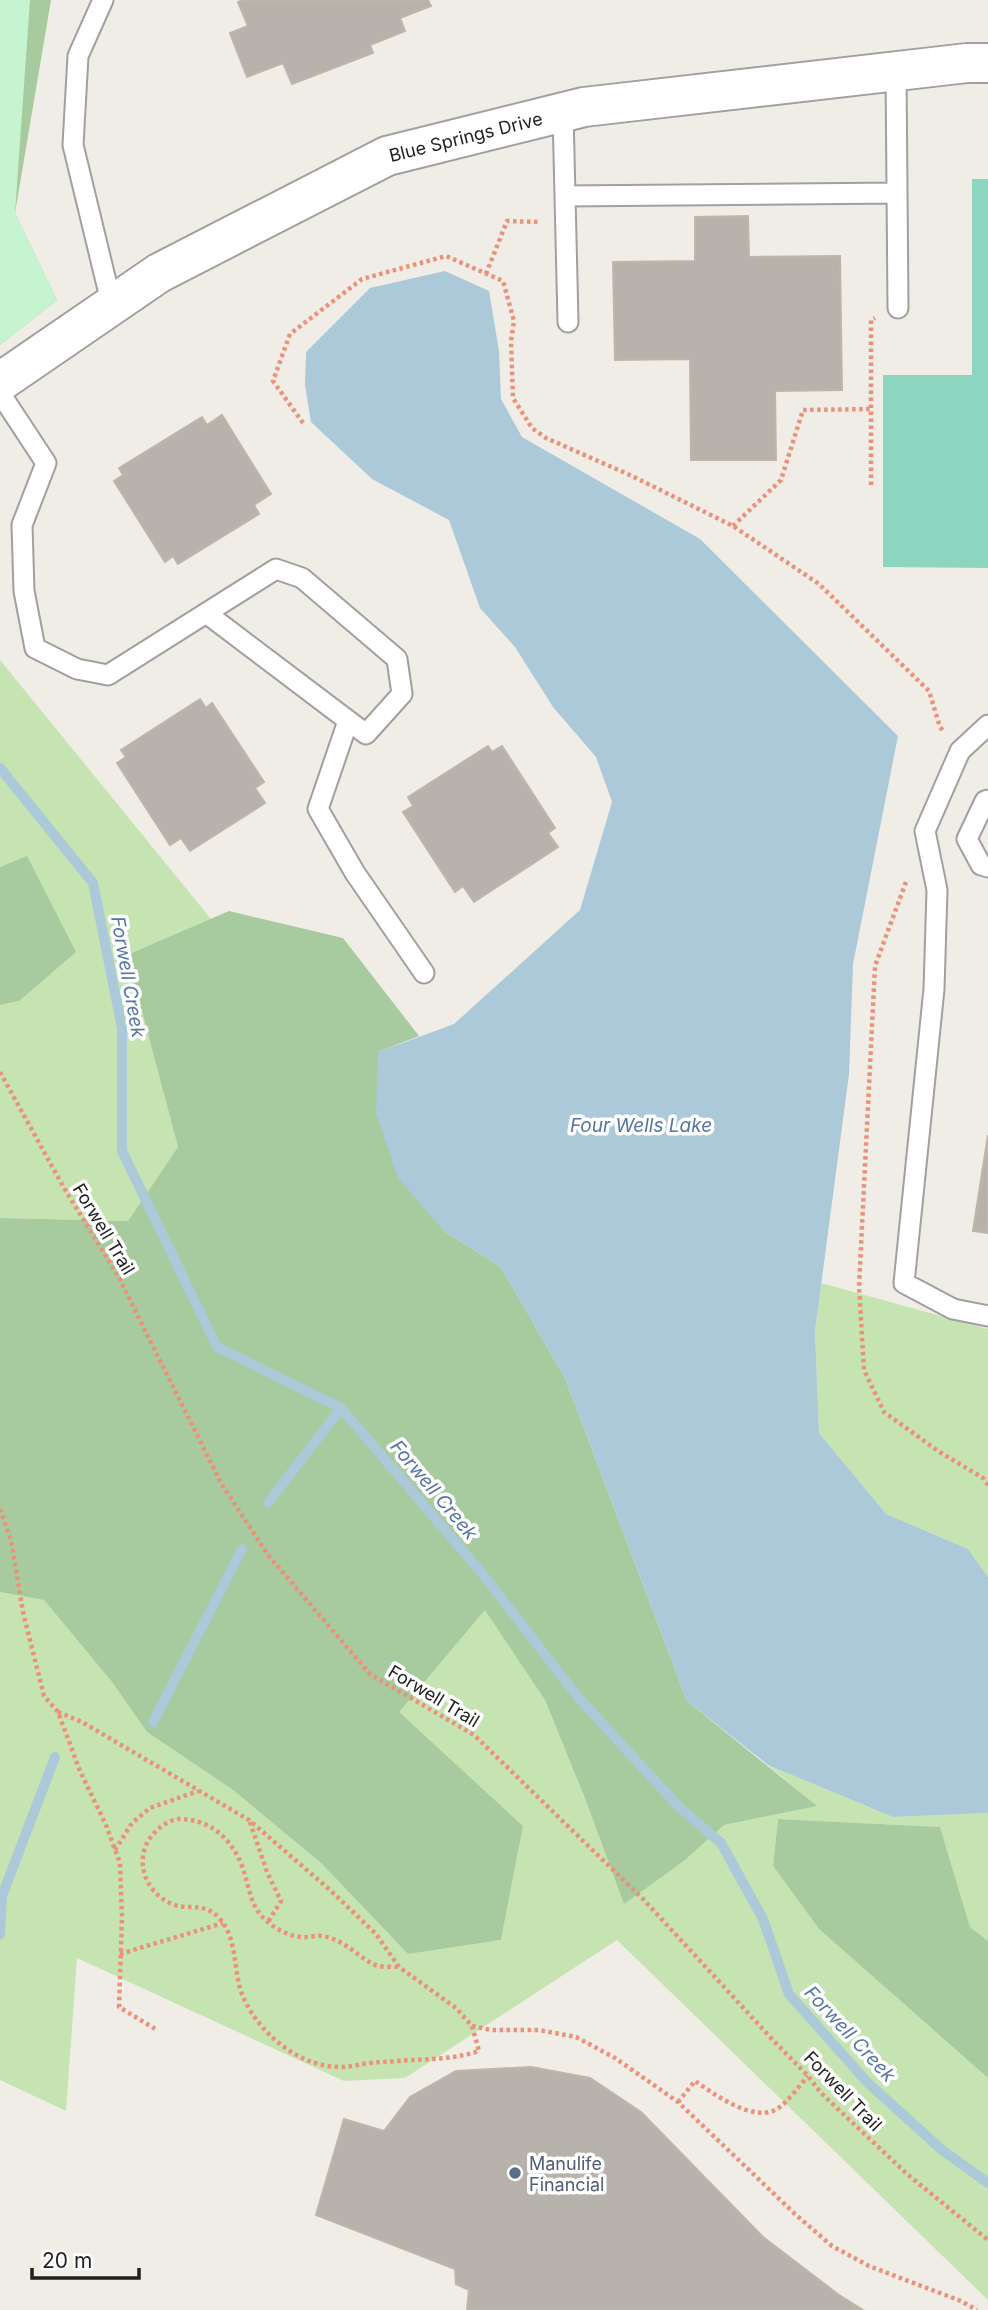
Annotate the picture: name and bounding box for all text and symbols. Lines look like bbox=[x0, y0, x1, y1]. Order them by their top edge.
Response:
street label: Blue Springs Drive bbox=[387, 107, 544, 166]
water label: Forwell Creek bbox=[106, 914, 150, 1040]
water label: Four Wells Lake bbox=[570, 1114, 712, 1137]
street label: Forwell Trail bbox=[69, 1180, 139, 1278]
water label: Forwell Creek bbox=[386, 1436, 483, 1545]
street label: Forwell Trail bbox=[385, 1661, 483, 1731]
water label: Forwell Creek bbox=[800, 1981, 901, 2087]
street label: Forwell Trail bbox=[800, 2047, 886, 2135]
place label: Manulife Financial bbox=[529, 2153, 604, 2195]
marker: Manulife Financial bbox=[507, 2165, 523, 2181]
scale bar bbox=[32, 2236, 138, 2280]
text: 20 m bbox=[42, 2248, 92, 2273]

